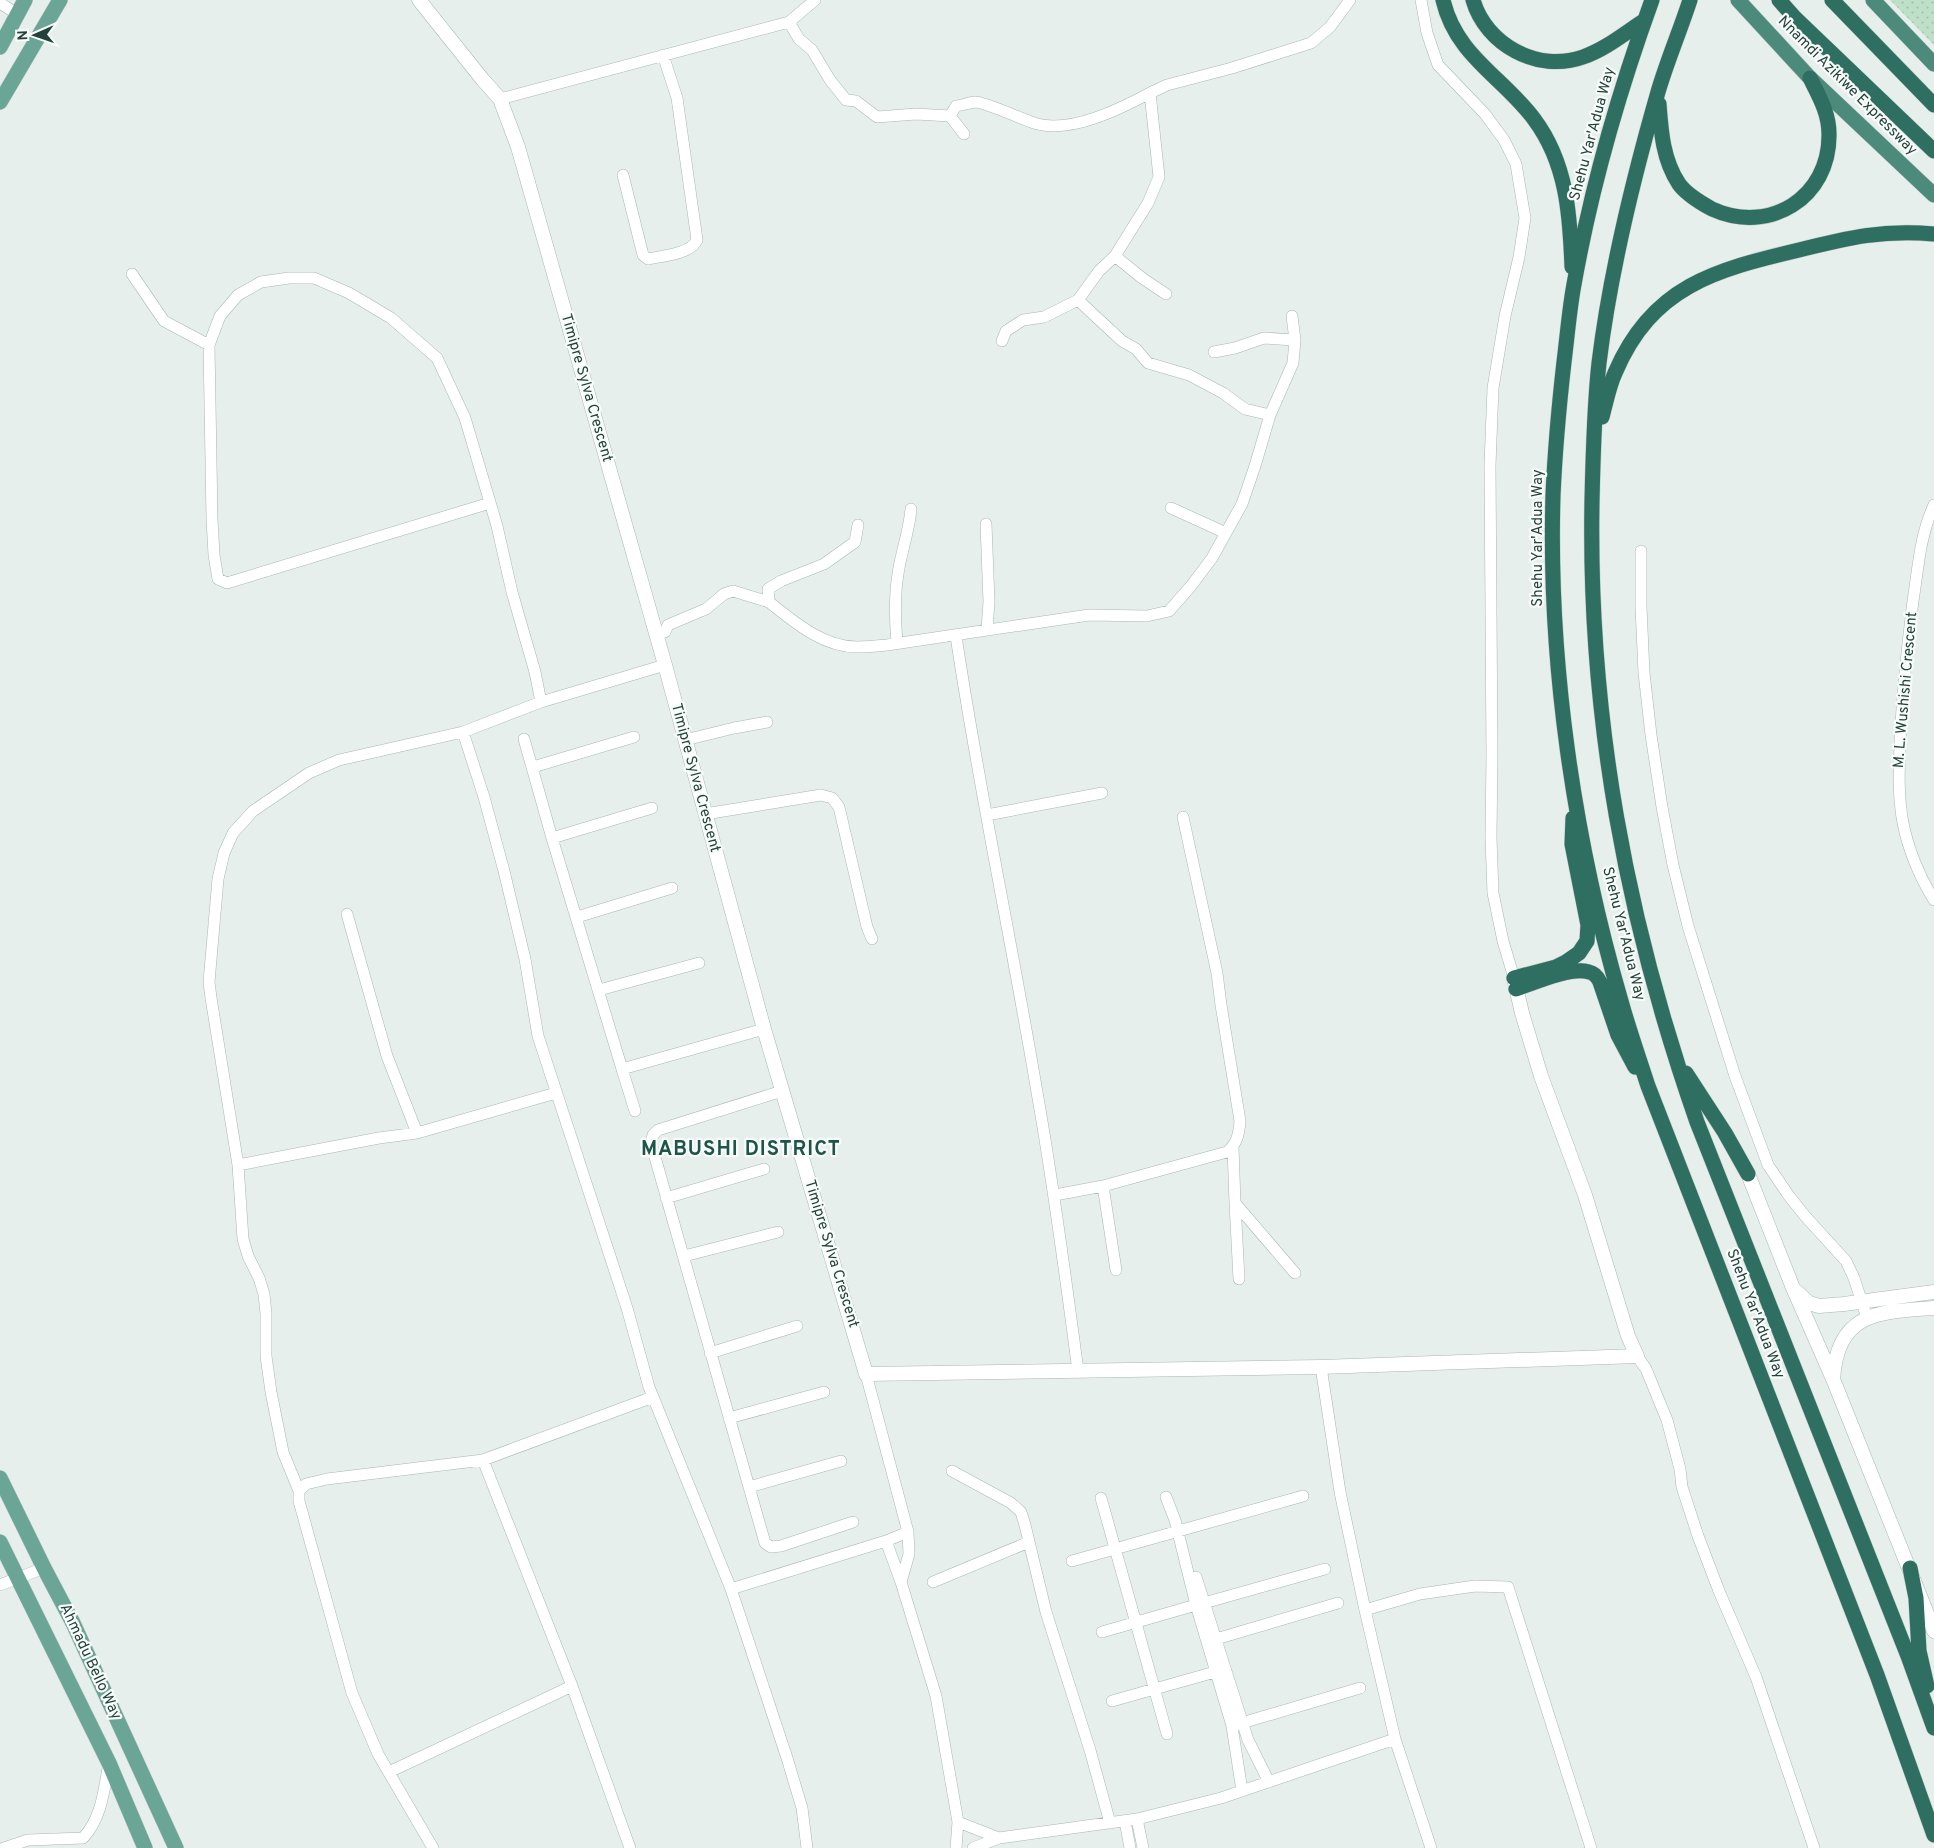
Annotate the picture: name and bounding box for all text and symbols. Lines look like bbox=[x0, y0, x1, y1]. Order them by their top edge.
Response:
north arrow bbox=[10, 10, 60, 60]
street label: Nnamdi Azikiwe Expressway bbox=[1773, 12, 1921, 160]
text: N bbox=[15, 30, 32, 41]
street label: Shehu Yar'Adua Way bbox=[1566, 65, 1620, 203]
street label: Timipre Sylva Crescent bbox=[556, 312, 616, 464]
street label: Shehu Yar'Adua Way bbox=[1529, 469, 1548, 607]
street label: M. L. Wushishi Crescent bbox=[1890, 611, 1922, 769]
street label: Timipre Sylva Crescent bbox=[666, 701, 724, 855]
street label: Shehu Yar'Adua Way bbox=[1597, 865, 1649, 1003]
district label: MABUSHI DISTRICT bbox=[641, 1137, 841, 1163]
street label: Timipre Sylva Crescent bbox=[799, 1178, 863, 1330]
street label: Shehu Yar'Adua Way bbox=[1722, 1246, 1789, 1382]
street label: Ahmadu Bello Way bbox=[55, 1601, 125, 1723]

